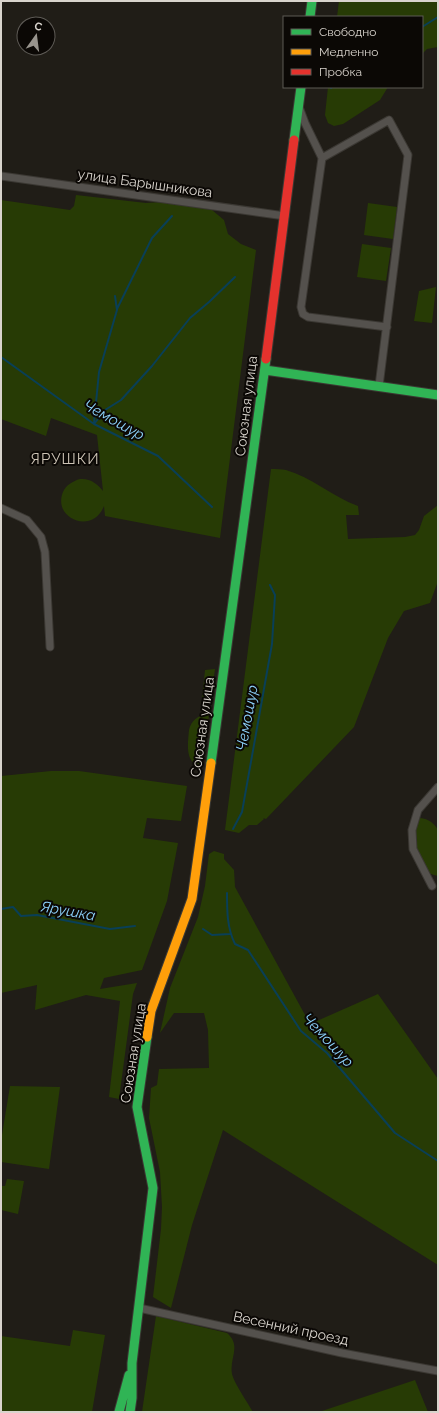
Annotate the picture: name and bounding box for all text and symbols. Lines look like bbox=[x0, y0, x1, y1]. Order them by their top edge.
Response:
north arrow bbox=[16, 16, 56, 56]
legend bbox=[283, 16, 423, 88]
text: С bbox=[33, 20, 44, 34]
text: Свободно bbox=[319, 25, 376, 39]
text: Медленно bbox=[319, 45, 378, 59]
text: Пробка bbox=[319, 65, 362, 79]
street label: улица Барышникова bbox=[77, 166, 213, 200]
street label: Союзная улица bbox=[232, 355, 260, 457]
water label: Чемошур bbox=[80, 396, 148, 444]
district label: ЯРУШКИ bbox=[30, 450, 100, 468]
street label: Союзная улица bbox=[187, 676, 217, 778]
water label: Чемошур bbox=[232, 683, 262, 753]
water label: Ярушка bbox=[39, 897, 97, 925]
street label: Союзная улица bbox=[117, 1002, 149, 1104]
water label: Чемошур bbox=[299, 1009, 357, 1071]
street label: Весенний проезд bbox=[232, 1308, 350, 1348]

